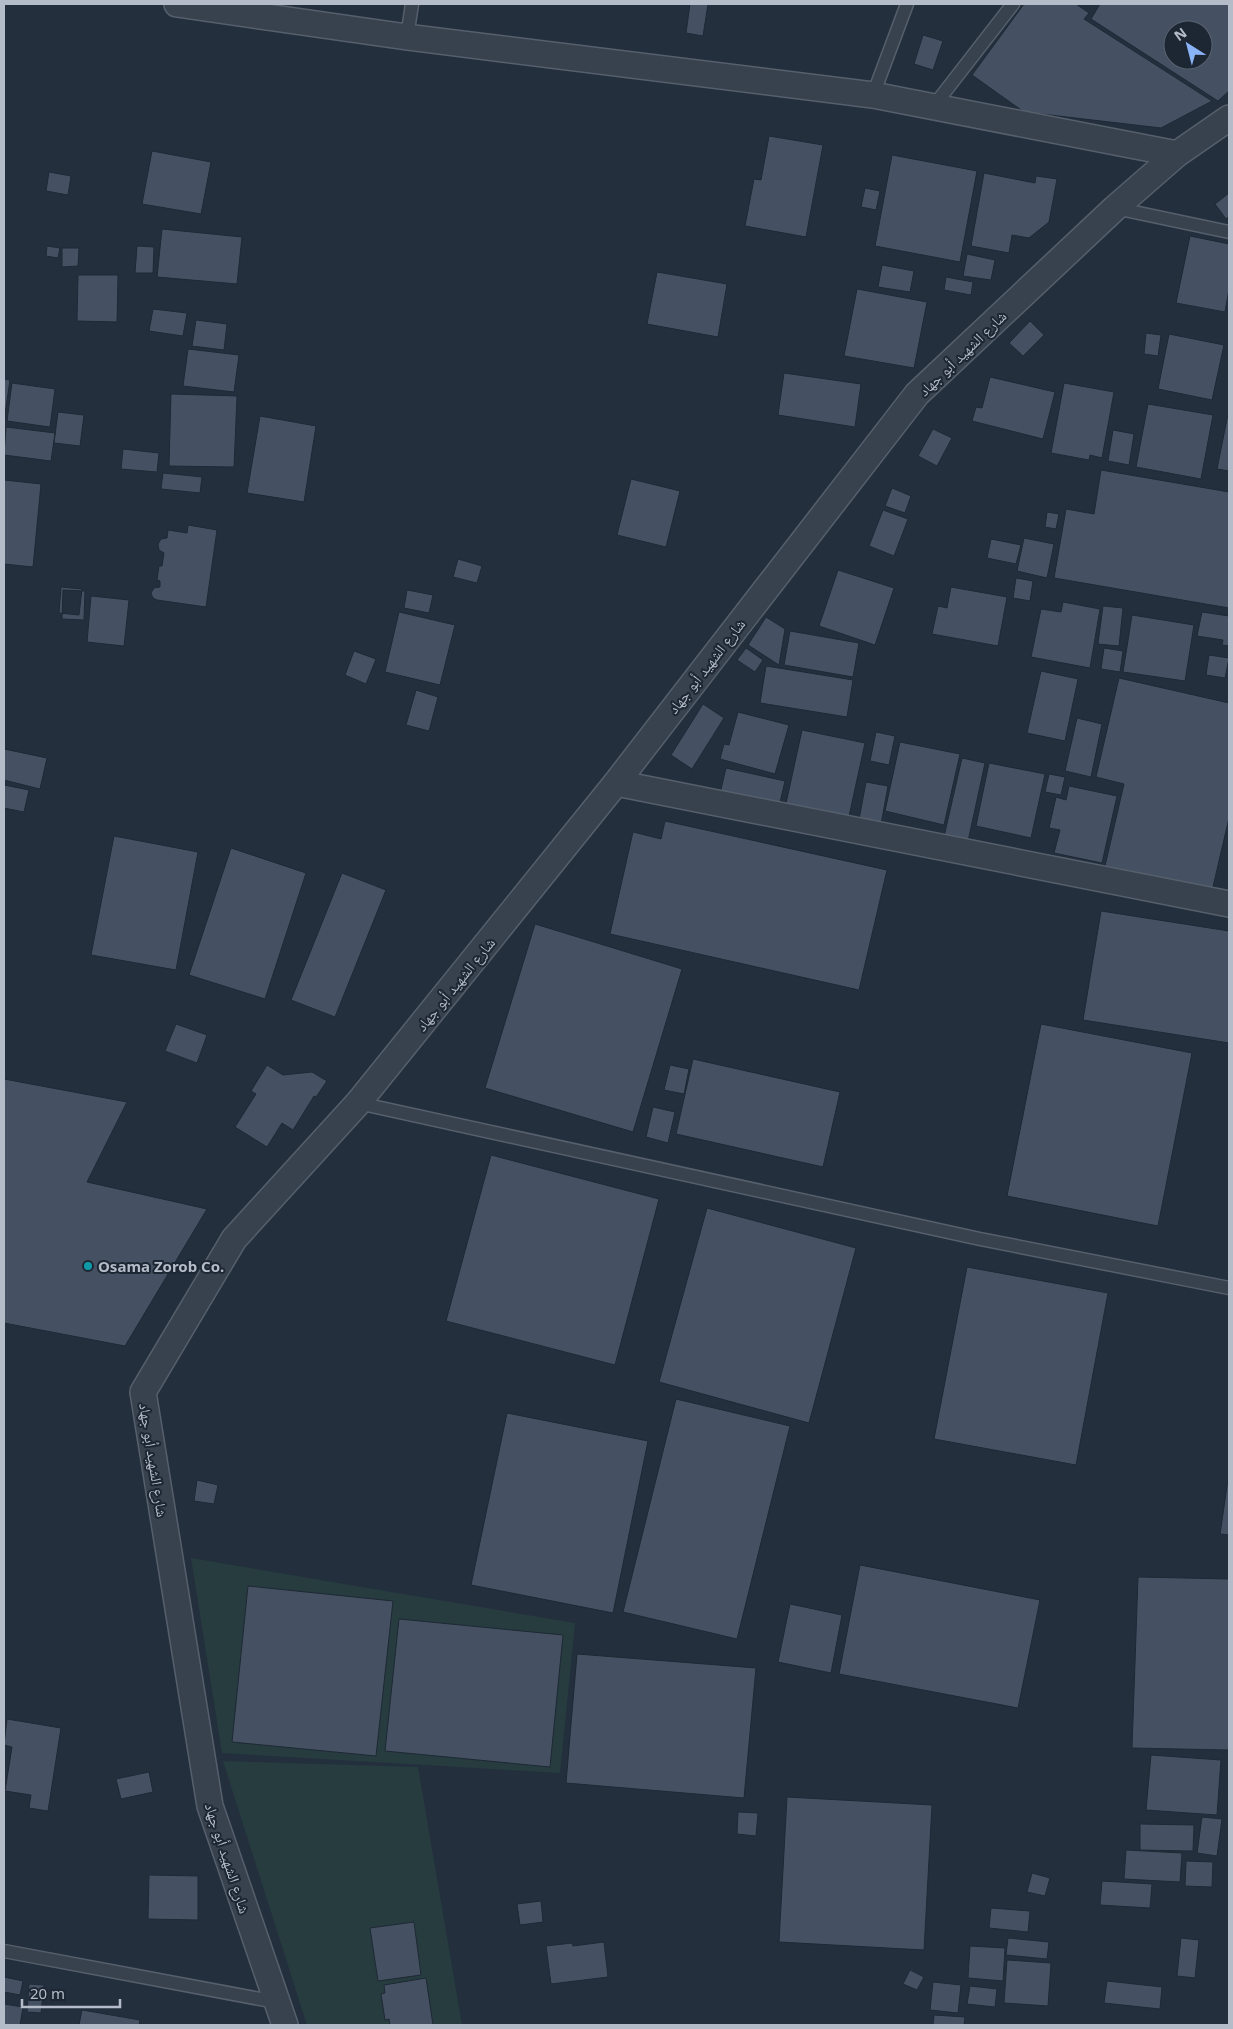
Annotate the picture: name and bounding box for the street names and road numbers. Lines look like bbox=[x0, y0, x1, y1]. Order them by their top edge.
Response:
street label: شارع الشهيد أبو جهاد bbox=[914, 306, 1011, 401]
street label: شارع الشهيد أبو جهاد bbox=[663, 614, 750, 718]
street label: شارع الشهيد أبو جهاد bbox=[411, 933, 500, 1036]
street label: شارع الشهيد أبو جهاد bbox=[134, 1402, 173, 1519]
street label: شارع الشهيد أبو جهاد bbox=[200, 1800, 255, 1916]

